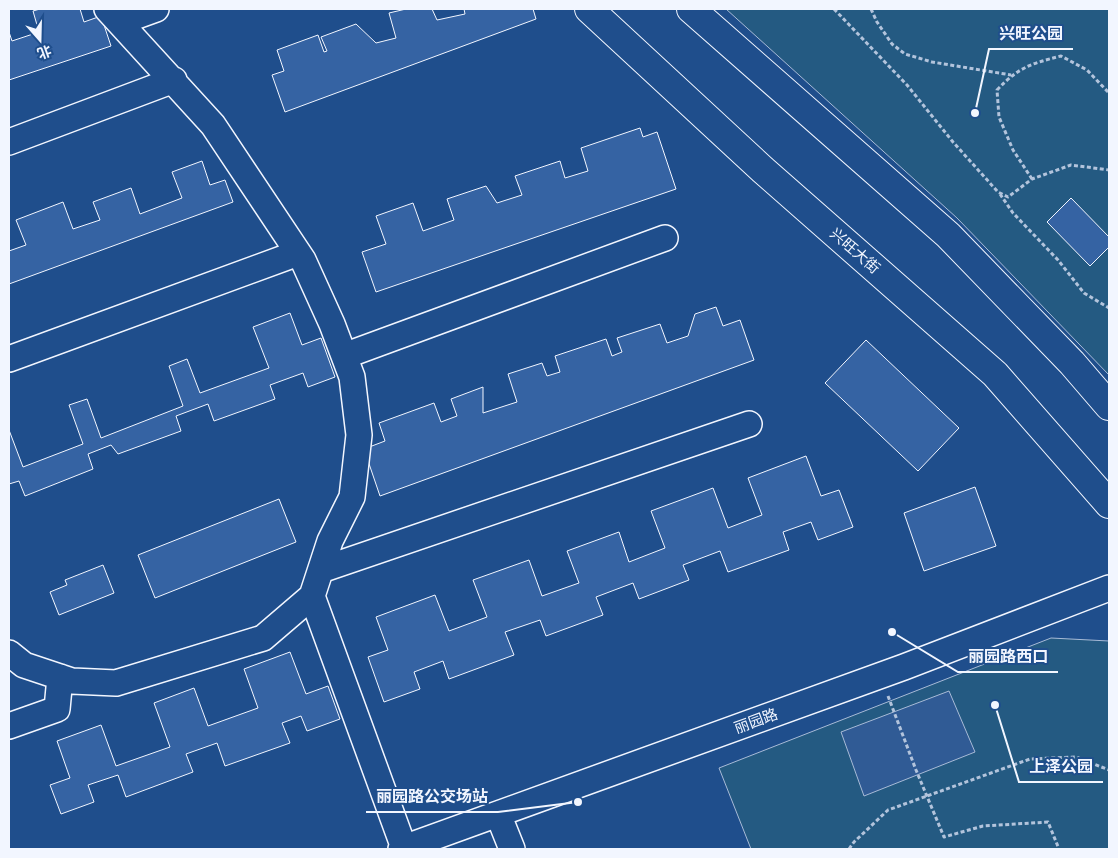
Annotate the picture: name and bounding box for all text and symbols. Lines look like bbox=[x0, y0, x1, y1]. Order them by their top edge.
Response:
north arrow bbox=[15, 15, 65, 65]
callout: 兴旺公园 bbox=[989, 18, 1073, 49]
text: 兴旺公园 bbox=[999, 24, 1063, 43]
text: 北 bbox=[35, 42, 54, 62]
street label: 兴旺大街 bbox=[826, 225, 884, 277]
callout: 丽园路西口 bbox=[958, 641, 1058, 672]
text: 丽园路西口 bbox=[968, 647, 1048, 666]
street label: 丽园路 bbox=[732, 705, 780, 737]
callout: 上泽公园 bbox=[1019, 751, 1103, 782]
text: 上泽公园 bbox=[1029, 757, 1093, 776]
callout: 丽园路公交场站 bbox=[366, 781, 498, 812]
text: 丽园路公交场站 bbox=[376, 787, 488, 806]

